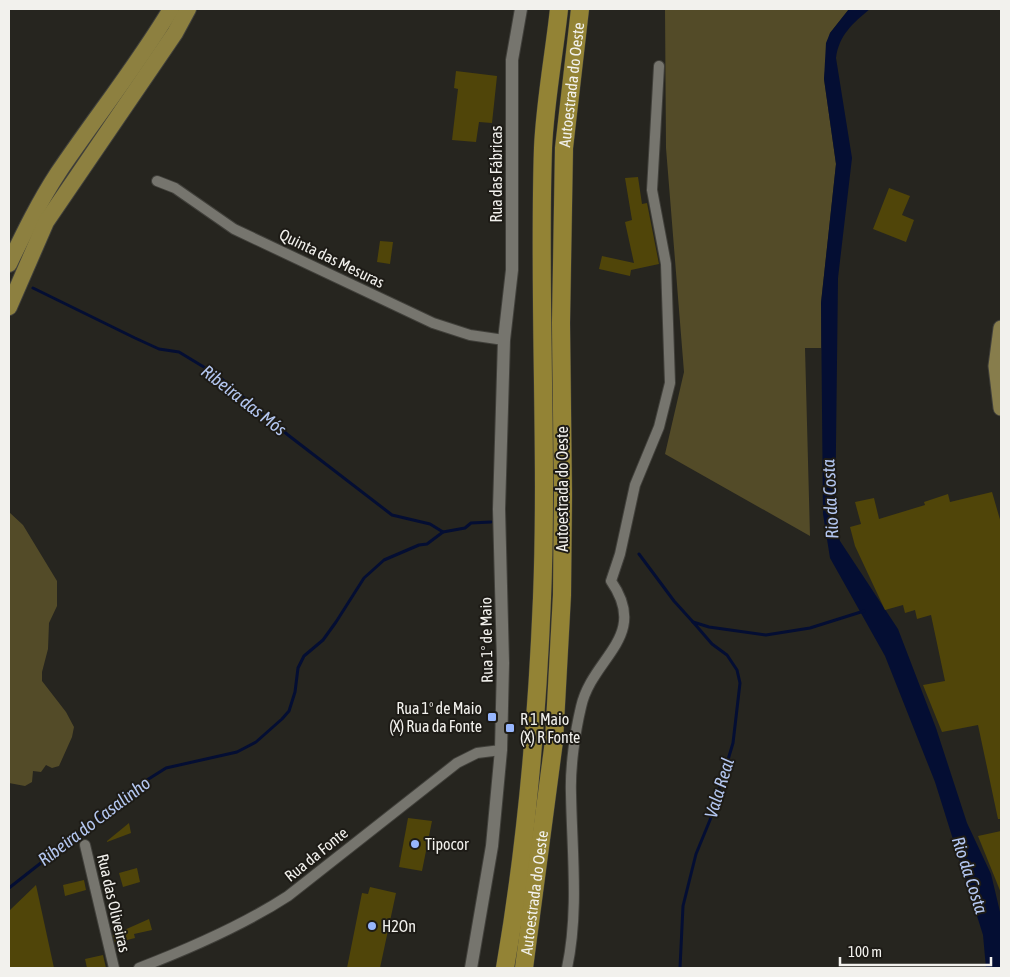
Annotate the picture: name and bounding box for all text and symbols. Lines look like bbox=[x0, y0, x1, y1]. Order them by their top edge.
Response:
street label: Autoestrada do Oeste bbox=[555, 21, 587, 148]
street label: Rua das Fábricas bbox=[487, 125, 505, 222]
street label: Quinta das Mesuras bbox=[277, 225, 388, 291]
water label: Ribeira das Mós bbox=[197, 360, 291, 440]
street label: Autoestrada do Oeste bbox=[553, 426, 571, 552]
water label: Rio da Costa bbox=[817, 458, 843, 539]
street label: Rua 1º de Maio bbox=[476, 597, 496, 683]
place label: Rua 1º de Maio (X) Rua da Fonte bbox=[389, 699, 482, 736]
place label: R 1 Maio (X) R Fonte bbox=[520, 710, 580, 747]
marker: Rua 1º de Maio (X) Rua da Fonte bbox=[486, 711, 498, 723]
marker: R 1 Maio (X) R Fonte bbox=[504, 722, 516, 734]
water label: Vala Real bbox=[700, 755, 738, 821]
water label: Ribeira do Casalinho bbox=[34, 772, 154, 870]
street label: Rua da Fonte bbox=[281, 823, 351, 885]
street label: Autoestrada do Oeste bbox=[517, 829, 551, 956]
water label: Rio da Costa bbox=[948, 834, 992, 917]
place label: Tipocor bbox=[425, 835, 469, 854]
marker: Tipocor bbox=[409, 838, 421, 850]
street label: Rua das Oliveiras bbox=[94, 852, 134, 954]
place label: H2On bbox=[382, 917, 416, 935]
marker: H2On bbox=[366, 920, 378, 932]
scale bar bbox=[840, 934, 991, 966]
text: 100 m bbox=[848, 943, 882, 960]

